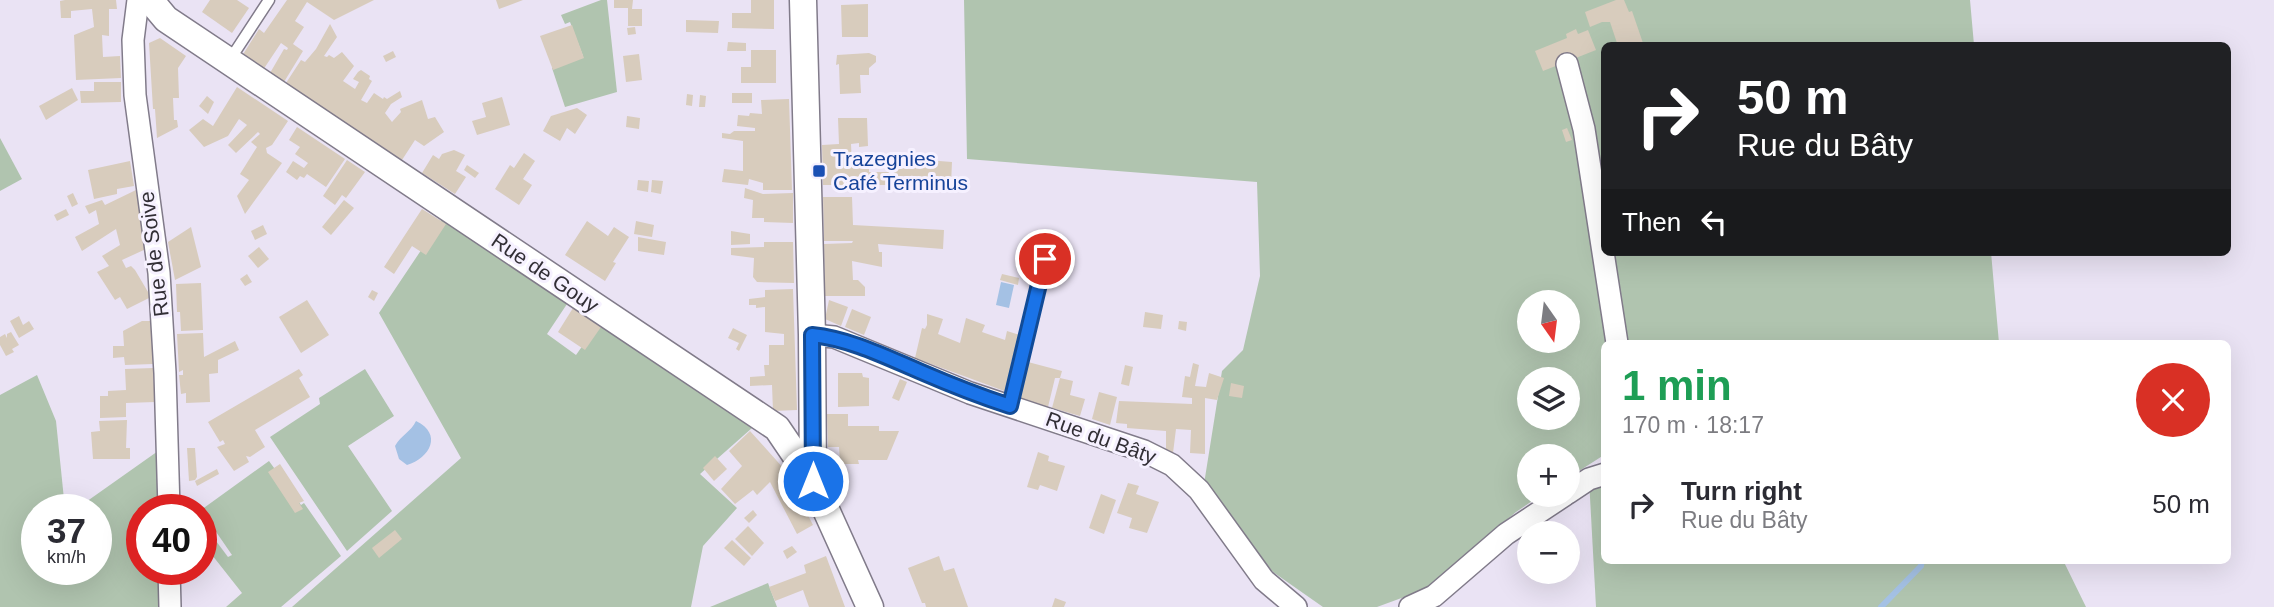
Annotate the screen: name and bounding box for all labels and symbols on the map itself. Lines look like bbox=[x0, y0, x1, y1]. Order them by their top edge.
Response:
place label: Trazegnies Café Terminus bbox=[833, 147, 968, 194]
marker: Trazegnies Café Terminus bbox=[811, 163, 827, 179]
street label: Rue de Soive bbox=[134, 190, 173, 318]
street label: Rue de Gouy bbox=[488, 228, 603, 317]
pin bbox=[1015, 229, 1075, 289]
north arrow bbox=[1517, 290, 1580, 354]
street label: Rue du Bâty bbox=[1043, 407, 1160, 468]
position arrow bbox=[776, 444, 850, 518]
speed limit sign: 40 bbox=[126, 494, 217, 585]

